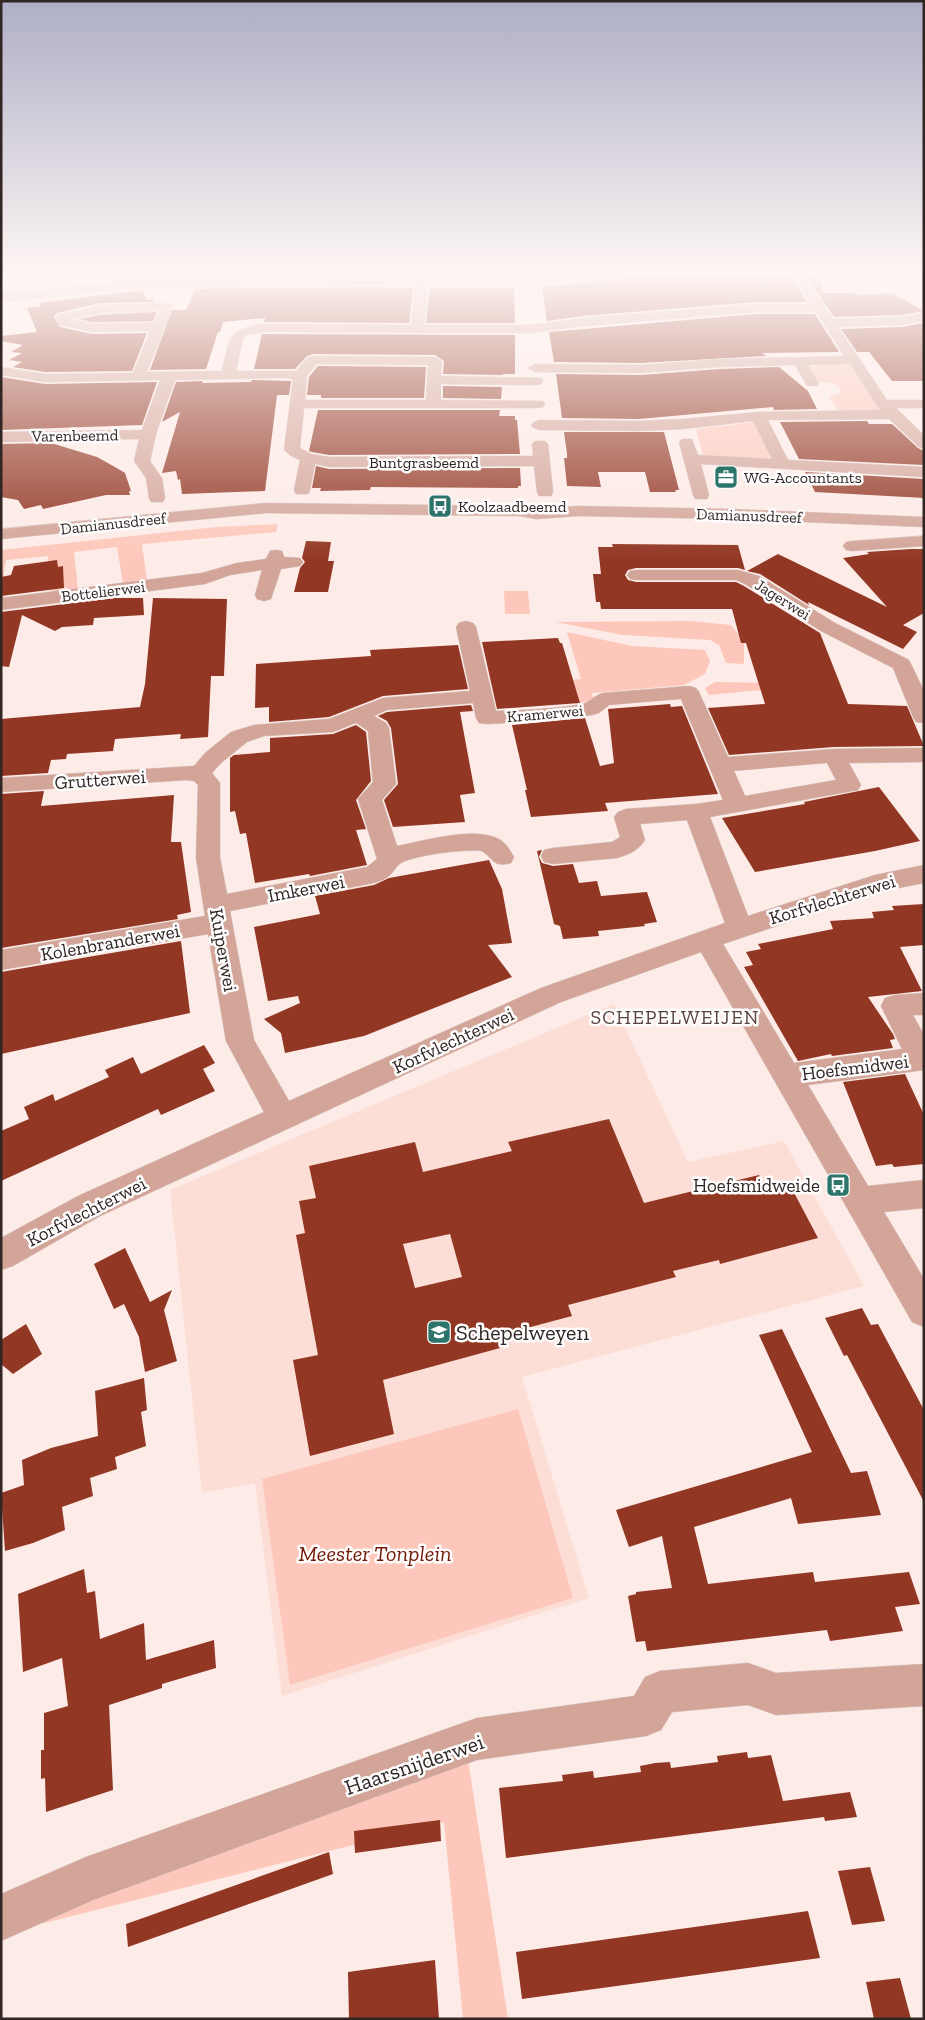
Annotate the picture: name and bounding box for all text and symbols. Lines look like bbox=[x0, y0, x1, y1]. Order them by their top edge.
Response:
street label: Varenbeemd bbox=[31, 425, 119, 446]
street label: Buntgrasbeemd bbox=[369, 453, 479, 472]
office icon: WG-Accountants bbox=[713, 464, 739, 490]
place label: WG-Accountants bbox=[744, 468, 862, 487]
bus stop icon: Koolzaadbeemd bbox=[427, 493, 453, 519]
place label: Koolzaadbeemd bbox=[458, 497, 567, 516]
street label: Damianusdreef bbox=[696, 504, 804, 527]
street label: Damianusdreef bbox=[59, 508, 169, 538]
street label: Jagerwei bbox=[752, 575, 814, 624]
street label: Bottelierwei bbox=[60, 577, 147, 606]
street label: Kramerwei bbox=[506, 701, 585, 726]
street label: Grutterwei bbox=[54, 765, 146, 794]
street label: Korfvlechterwei bbox=[766, 869, 898, 930]
street label: Imkerwei bbox=[266, 870, 346, 907]
street label: Kuiperwei bbox=[205, 907, 242, 993]
street label: Kolenbranderwei bbox=[39, 919, 181, 966]
street label: Korfvlechterwei bbox=[389, 1002, 517, 1079]
district label: SCHEPELWEIJEN bbox=[591, 1005, 760, 1029]
street label: Hoefsmidwei bbox=[800, 1050, 910, 1085]
street label: Korfvlechterwei bbox=[23, 1171, 150, 1251]
bus stop icon: Hoefsmidweide bbox=[825, 1172, 851, 1198]
place label: Hoefsmidweide bbox=[693, 1174, 820, 1197]
school or university icon: Schepelweyen bbox=[426, 1319, 452, 1345]
place label: Schepelweyen bbox=[456, 1319, 589, 1346]
park label: Meester Tonplein bbox=[298, 1540, 452, 1567]
street label: Haarsnijderwei bbox=[341, 1728, 487, 1801]

